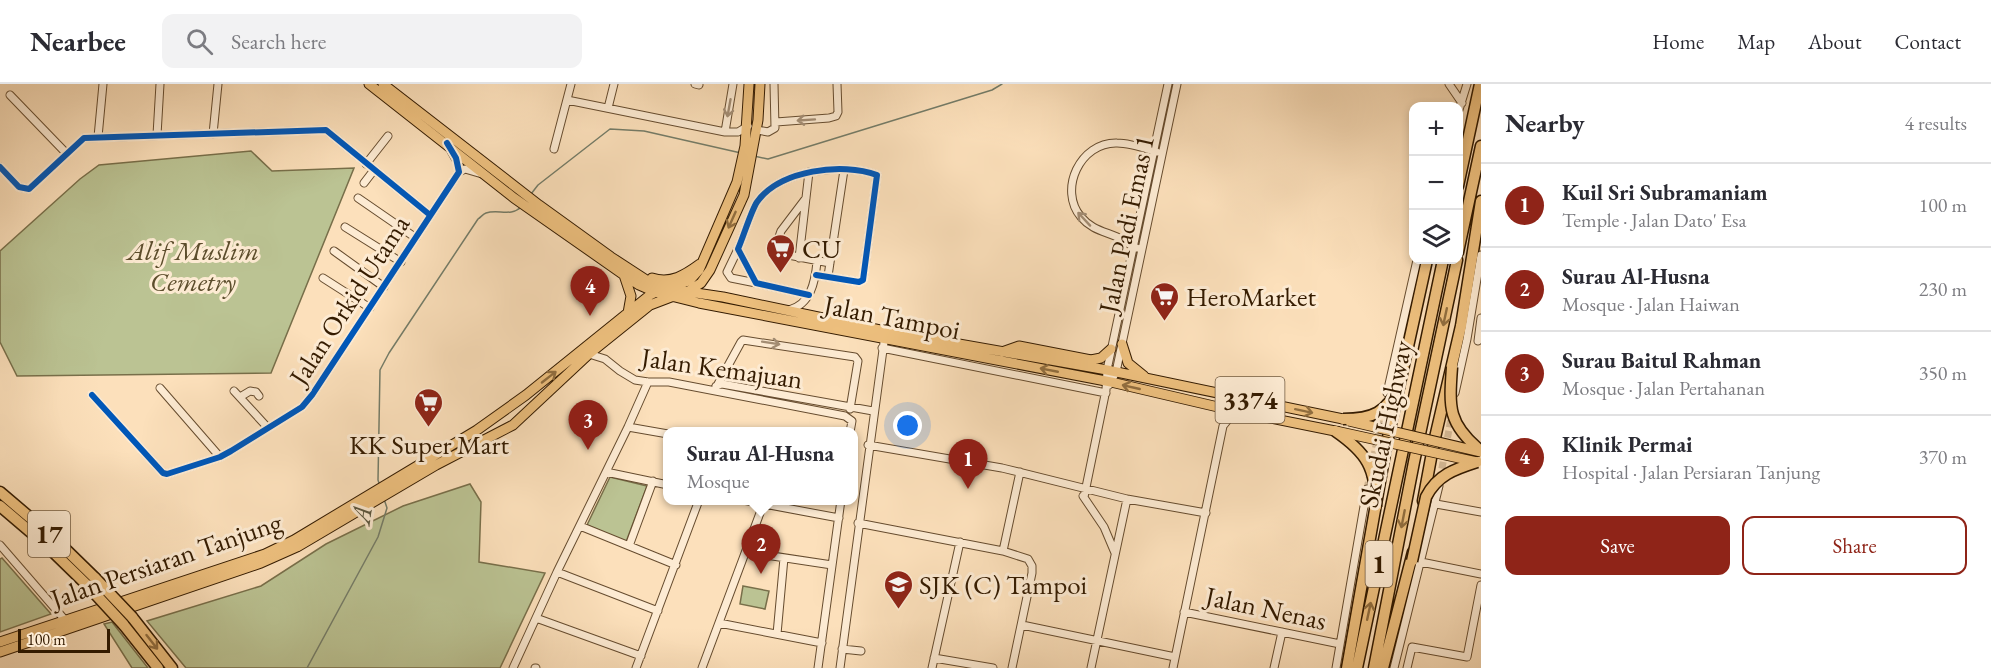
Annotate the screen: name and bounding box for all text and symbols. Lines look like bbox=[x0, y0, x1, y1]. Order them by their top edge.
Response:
search box bbox=[162, 14, 582, 68]
text: Nearbee bbox=[30, 23, 126, 59]
icon: search bbox=[183, 25, 216, 58]
text: Search here bbox=[231, 27, 326, 56]
text: Home bbox=[1652, 28, 1704, 55]
text: Map bbox=[1737, 28, 1775, 55]
text: About bbox=[1808, 28, 1861, 55]
text: Contact bbox=[1894, 28, 1961, 55]
one-way arrow bbox=[723, 98, 734, 118]
map controls bbox=[1409, 102, 1463, 264]
button: + bbox=[1409, 102, 1463, 156]
text: Nearby bbox=[1505, 106, 1585, 140]
text: 4 results bbox=[1904, 110, 1967, 136]
one-way arrow bbox=[797, 114, 817, 125]
street label: Jalan Padi Emas 1 bbox=[1090, 132, 1162, 318]
button: − bbox=[1409, 156, 1463, 210]
text: Kuil Sri Subramaniam bbox=[1562, 178, 1767, 207]
text: 1 bbox=[1519, 192, 1530, 218]
text: 100 m bbox=[1919, 192, 1967, 218]
text: Temple · Jalan Dato' Esa bbox=[1562, 207, 1746, 233]
street label: Jalan Orkid Utama bbox=[280, 208, 417, 393]
button: layers bbox=[1409, 210, 1463, 264]
one-way arrow bbox=[726, 211, 738, 229]
one-way arrow bbox=[1077, 211, 1091, 226]
place label: CU bbox=[802, 231, 841, 266]
supermarket icon: CU bbox=[765, 232, 797, 274]
park label: Alif Muslim Cemetry bbox=[125, 233, 259, 299]
text: Surau Al-Husna bbox=[1562, 262, 1710, 291]
pin: 4 bbox=[570, 266, 610, 316]
text: 2 bbox=[1519, 276, 1530, 302]
text: 230 m bbox=[1919, 276, 1967, 302]
place label: HeroMarket bbox=[1186, 279, 1317, 314]
supermarket icon: HeroMarket bbox=[1149, 280, 1181, 322]
street label: Jalan Tampoi bbox=[819, 286, 963, 347]
text: Mosque · Jalan Haiwan bbox=[1562, 291, 1740, 317]
one-way arrow bbox=[1439, 306, 1450, 326]
street label: Skudai Highway bbox=[1350, 337, 1420, 511]
one-way arrow bbox=[760, 338, 780, 349]
street label: Jalan Kemajuan bbox=[637, 339, 805, 397]
text: Surau Baitul Rahman bbox=[1562, 346, 1761, 375]
text: 3 bbox=[1519, 360, 1530, 386]
text: 350 m bbox=[1919, 360, 1967, 386]
one-way arrow bbox=[1040, 364, 1059, 375]
one-way arrow bbox=[541, 370, 557, 383]
text: Mosque · Jalan Pertahanan bbox=[1562, 375, 1765, 401]
road number: 3374 bbox=[1216, 377, 1284, 423]
one-way arrow bbox=[1122, 380, 1141, 392]
supermarket icon: KK Super Mart bbox=[413, 386, 445, 428]
pin: 3 bbox=[568, 400, 608, 450]
one-way arrow bbox=[1294, 406, 1313, 418]
your location bbox=[893, 411, 922, 440]
place label: KK Super Mart bbox=[349, 427, 510, 462]
popup bbox=[663, 427, 858, 505]
text: Klinik Permai bbox=[1562, 430, 1693, 459]
text: Surau Al-Husna bbox=[687, 439, 834, 468]
pin: 1 bbox=[948, 440, 988, 489]
text: 4 bbox=[1519, 444, 1530, 470]
text: 370 m bbox=[1919, 444, 1967, 470]
text: Hospital · Jalan Persiaran Tanjung bbox=[1562, 459, 1820, 485]
text: Mosque bbox=[687, 468, 750, 494]
water label: A bbox=[342, 503, 380, 529]
street label: Jalan Persiaran Tanjung bbox=[44, 504, 286, 617]
one-way arrow bbox=[1397, 509, 1408, 529]
road number: 17 bbox=[28, 511, 70, 557]
button: Save bbox=[1505, 516, 1730, 575]
button: Share bbox=[1742, 516, 1967, 575]
pin: 2 bbox=[742, 524, 780, 574]
road number: 1 bbox=[1366, 541, 1392, 587]
place label: SJK (C) Tampoi bbox=[919, 567, 1088, 602]
school or university icon: SJK (C) Tampoi bbox=[882, 568, 914, 610]
street label: Jalan Nenas bbox=[1200, 578, 1330, 638]
one-way arrow bbox=[1364, 602, 1375, 621]
scale bar bbox=[18, 626, 110, 654]
text: 100 m bbox=[27, 629, 66, 650]
one-way arrow bbox=[145, 634, 158, 650]

